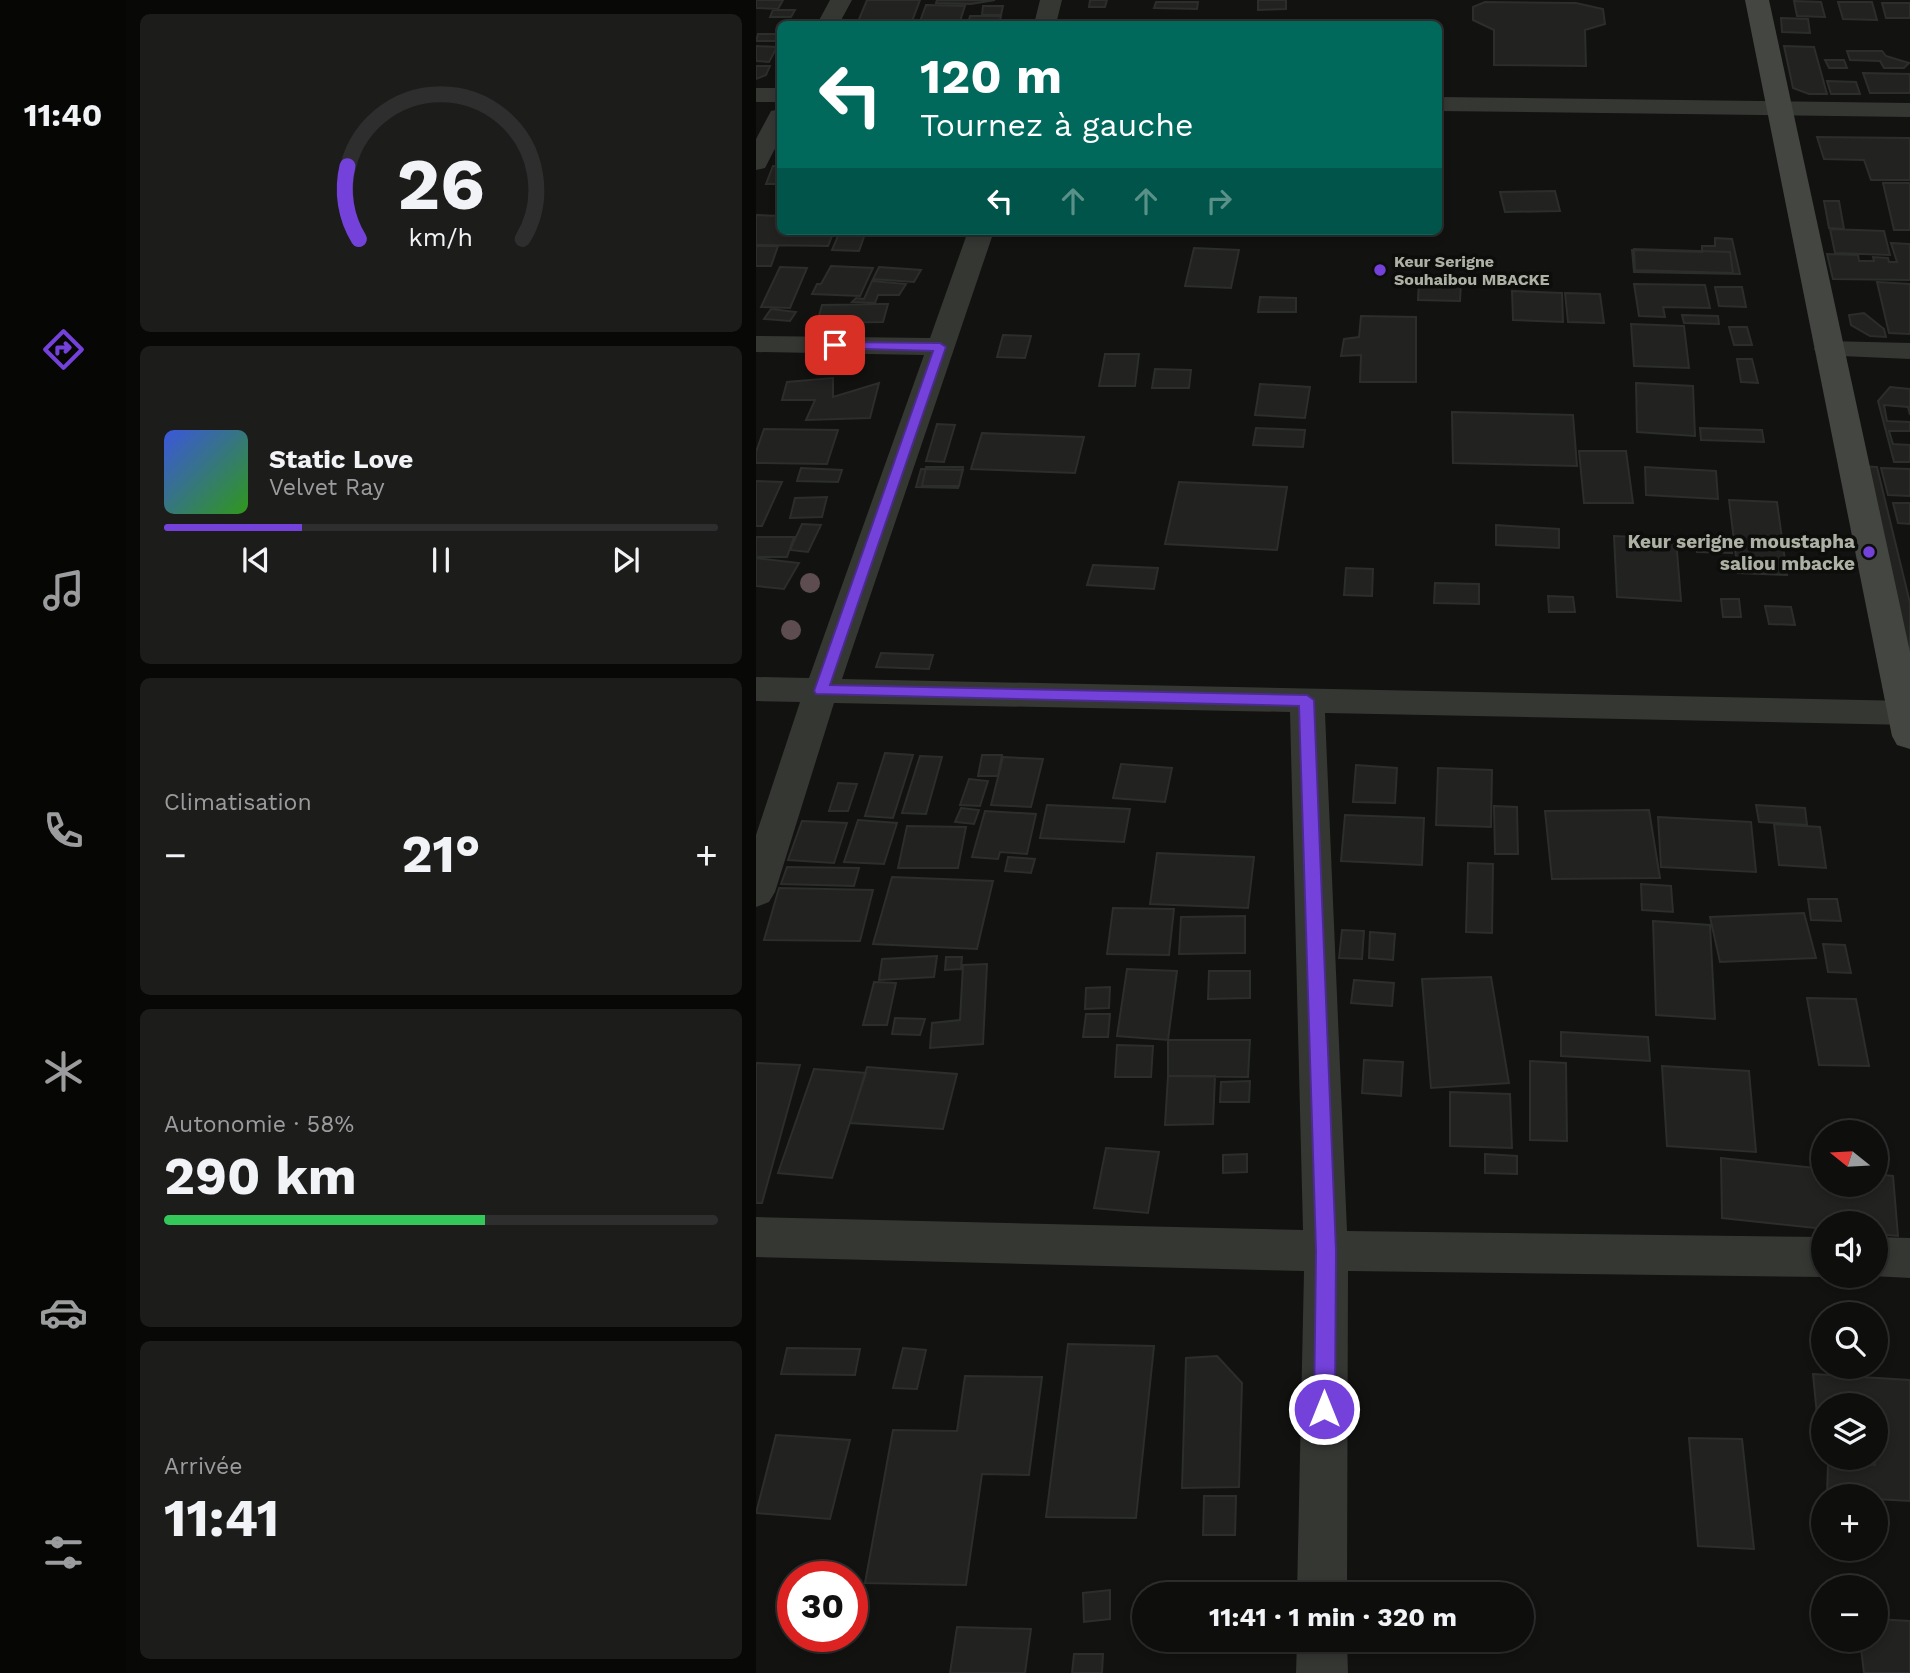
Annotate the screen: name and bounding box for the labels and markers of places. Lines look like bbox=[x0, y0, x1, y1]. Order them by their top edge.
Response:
place label: Keur Serigne Souhaibou MBACKE bbox=[1394, 252, 1550, 289]
marker: Keur Serigne Souhaibou MBACKE bbox=[1372, 262, 1388, 278]
pin bbox=[805, 315, 865, 375]
place label: Keur serigne moustapha saliou mbacke bbox=[1628, 530, 1855, 575]
marker: Keur serigne moustapha saliou mbacke bbox=[1861, 544, 1877, 560]

